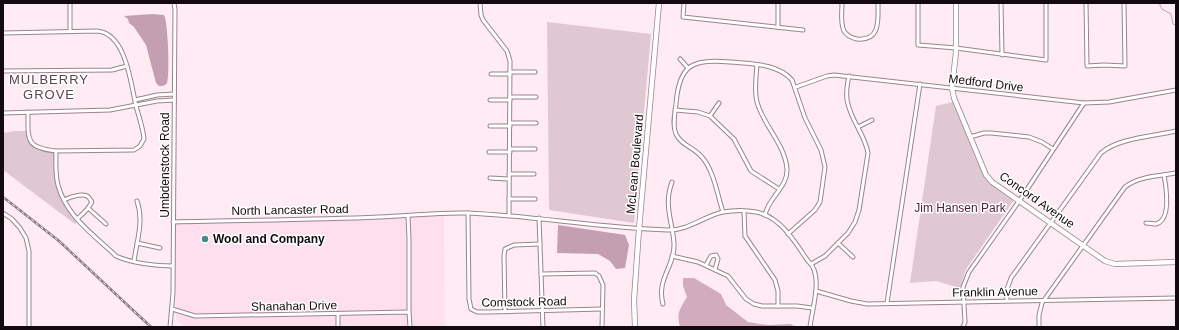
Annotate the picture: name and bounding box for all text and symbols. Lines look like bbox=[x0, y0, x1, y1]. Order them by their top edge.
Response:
street label: Medford Drive bbox=[948, 71, 1025, 95]
district label: MULBERRY GROVE bbox=[9, 72, 89, 102]
street label: Umbdenstock Road bbox=[158, 112, 172, 218]
street label: McLean Boulevard bbox=[624, 114, 646, 214]
street label: Concord Avenue bbox=[997, 169, 1078, 231]
park label: Jim Hansen Park bbox=[914, 201, 1007, 215]
street label: North Lancaster Road bbox=[231, 202, 349, 218]
place label: Wool and Company bbox=[213, 232, 325, 246]
marker: Wool and Company bbox=[200, 234, 210, 244]
street label: Franklin Avenue bbox=[952, 284, 1038, 300]
street label: Comstock Road bbox=[481, 294, 567, 310]
street label: Shanahan Drive bbox=[251, 298, 337, 314]

